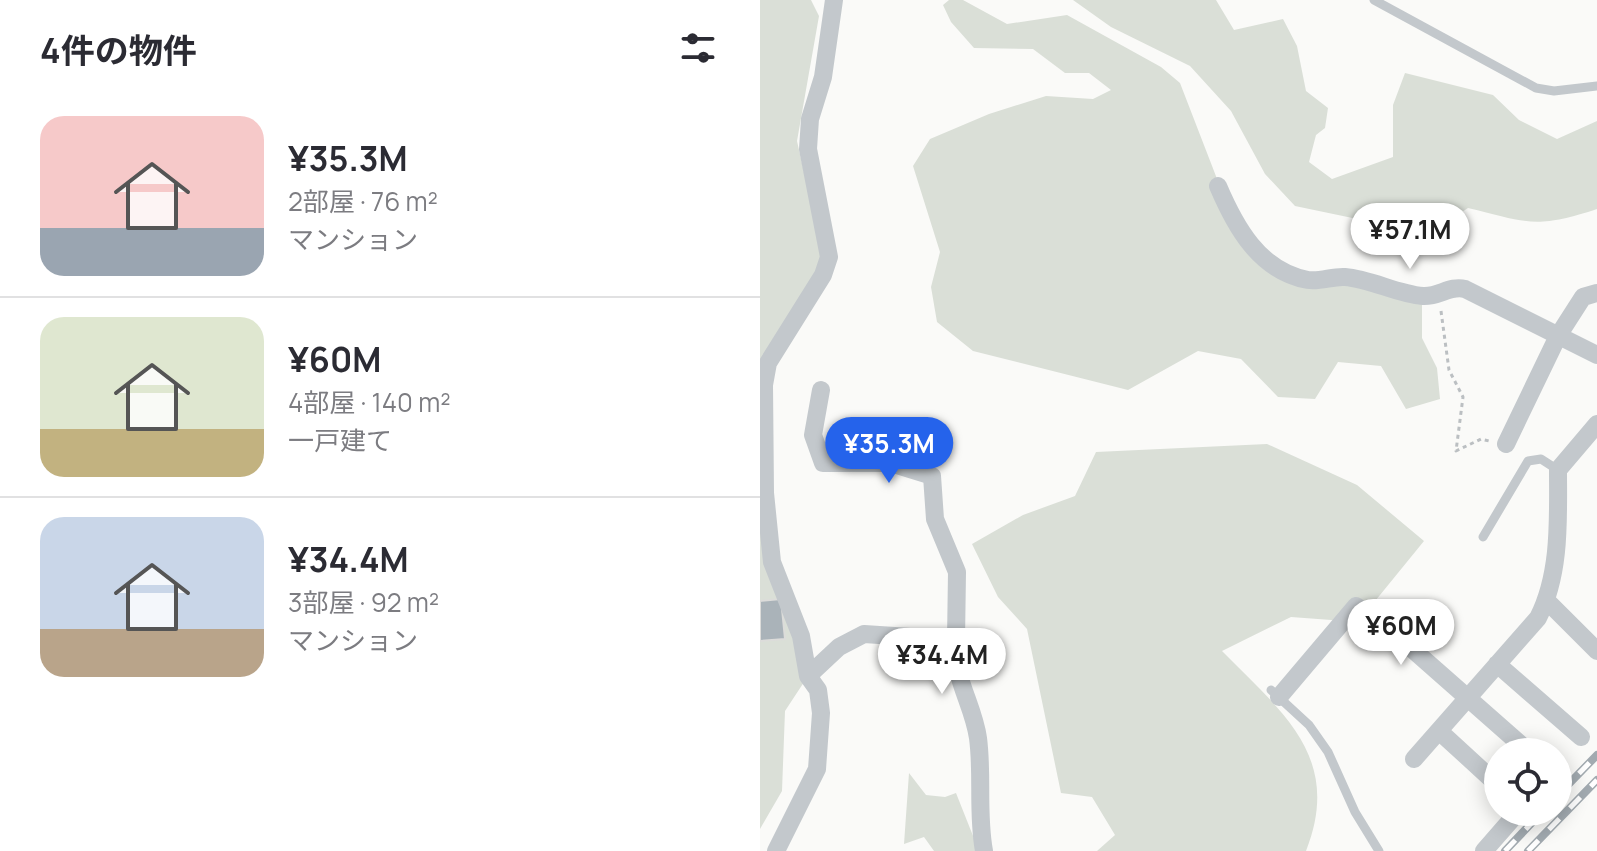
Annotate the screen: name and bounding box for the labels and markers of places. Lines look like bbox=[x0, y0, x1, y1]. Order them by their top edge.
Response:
pin: ¥57.1M bbox=[1345, 203, 1475, 271]
pin: ¥35.3M bbox=[824, 417, 954, 485]
pin: ¥60M bbox=[1354, 599, 1448, 667]
pin: ¥34.4M bbox=[877, 628, 1007, 696]

